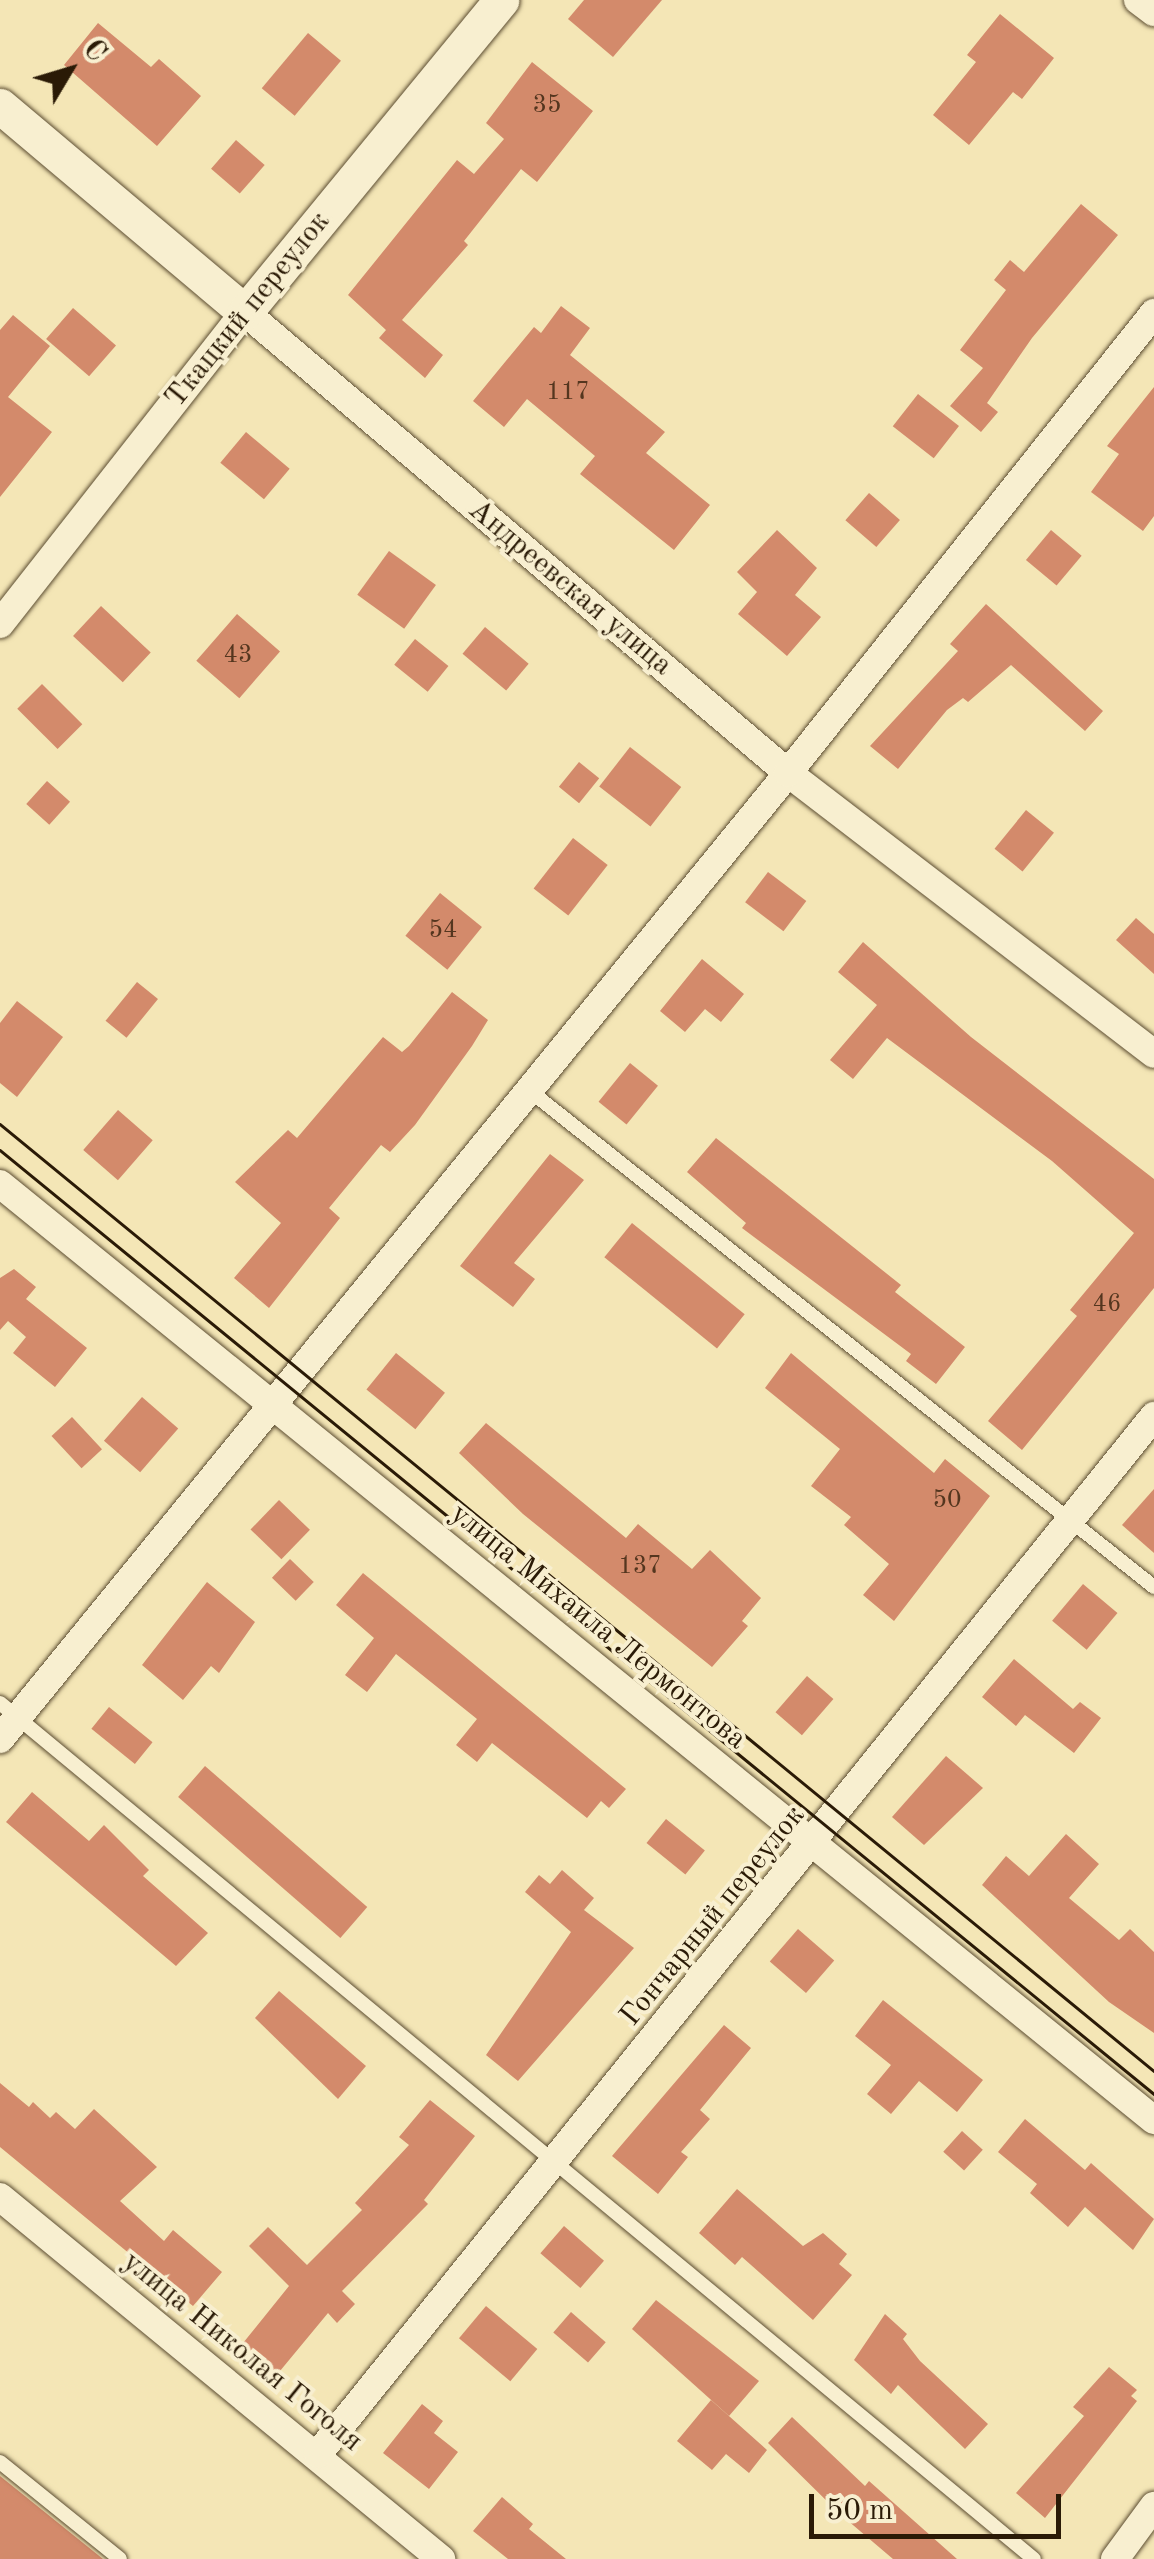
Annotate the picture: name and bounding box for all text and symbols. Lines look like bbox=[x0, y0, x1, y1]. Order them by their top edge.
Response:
north arrow bbox=[20, 20, 120, 120]
text: С bbox=[77, 36, 110, 67]
house number: 35 bbox=[533, 91, 561, 121]
street label: Ткацкий переулок bbox=[158, 205, 338, 415]
house number: 117 bbox=[546, 378, 590, 408]
street label: Андреевская улица bbox=[461, 492, 679, 684]
house number: 43 bbox=[224, 641, 252, 671]
house number: 54 bbox=[429, 916, 457, 946]
house number: 46 bbox=[1093, 1290, 1121, 1320]
house number: 50 bbox=[933, 1486, 961, 1516]
street label: улица Михаила Лермонтова bbox=[443, 1496, 753, 1758]
house number: 137 bbox=[618, 1552, 662, 1582]
street label: Гончарный переулок bbox=[613, 1798, 813, 2034]
street label: улица Николая Гоголя bbox=[115, 2244, 369, 2460]
scale bar bbox=[814, 2474, 1066, 2536]
text: 50 m bbox=[826, 2496, 893, 2526]

